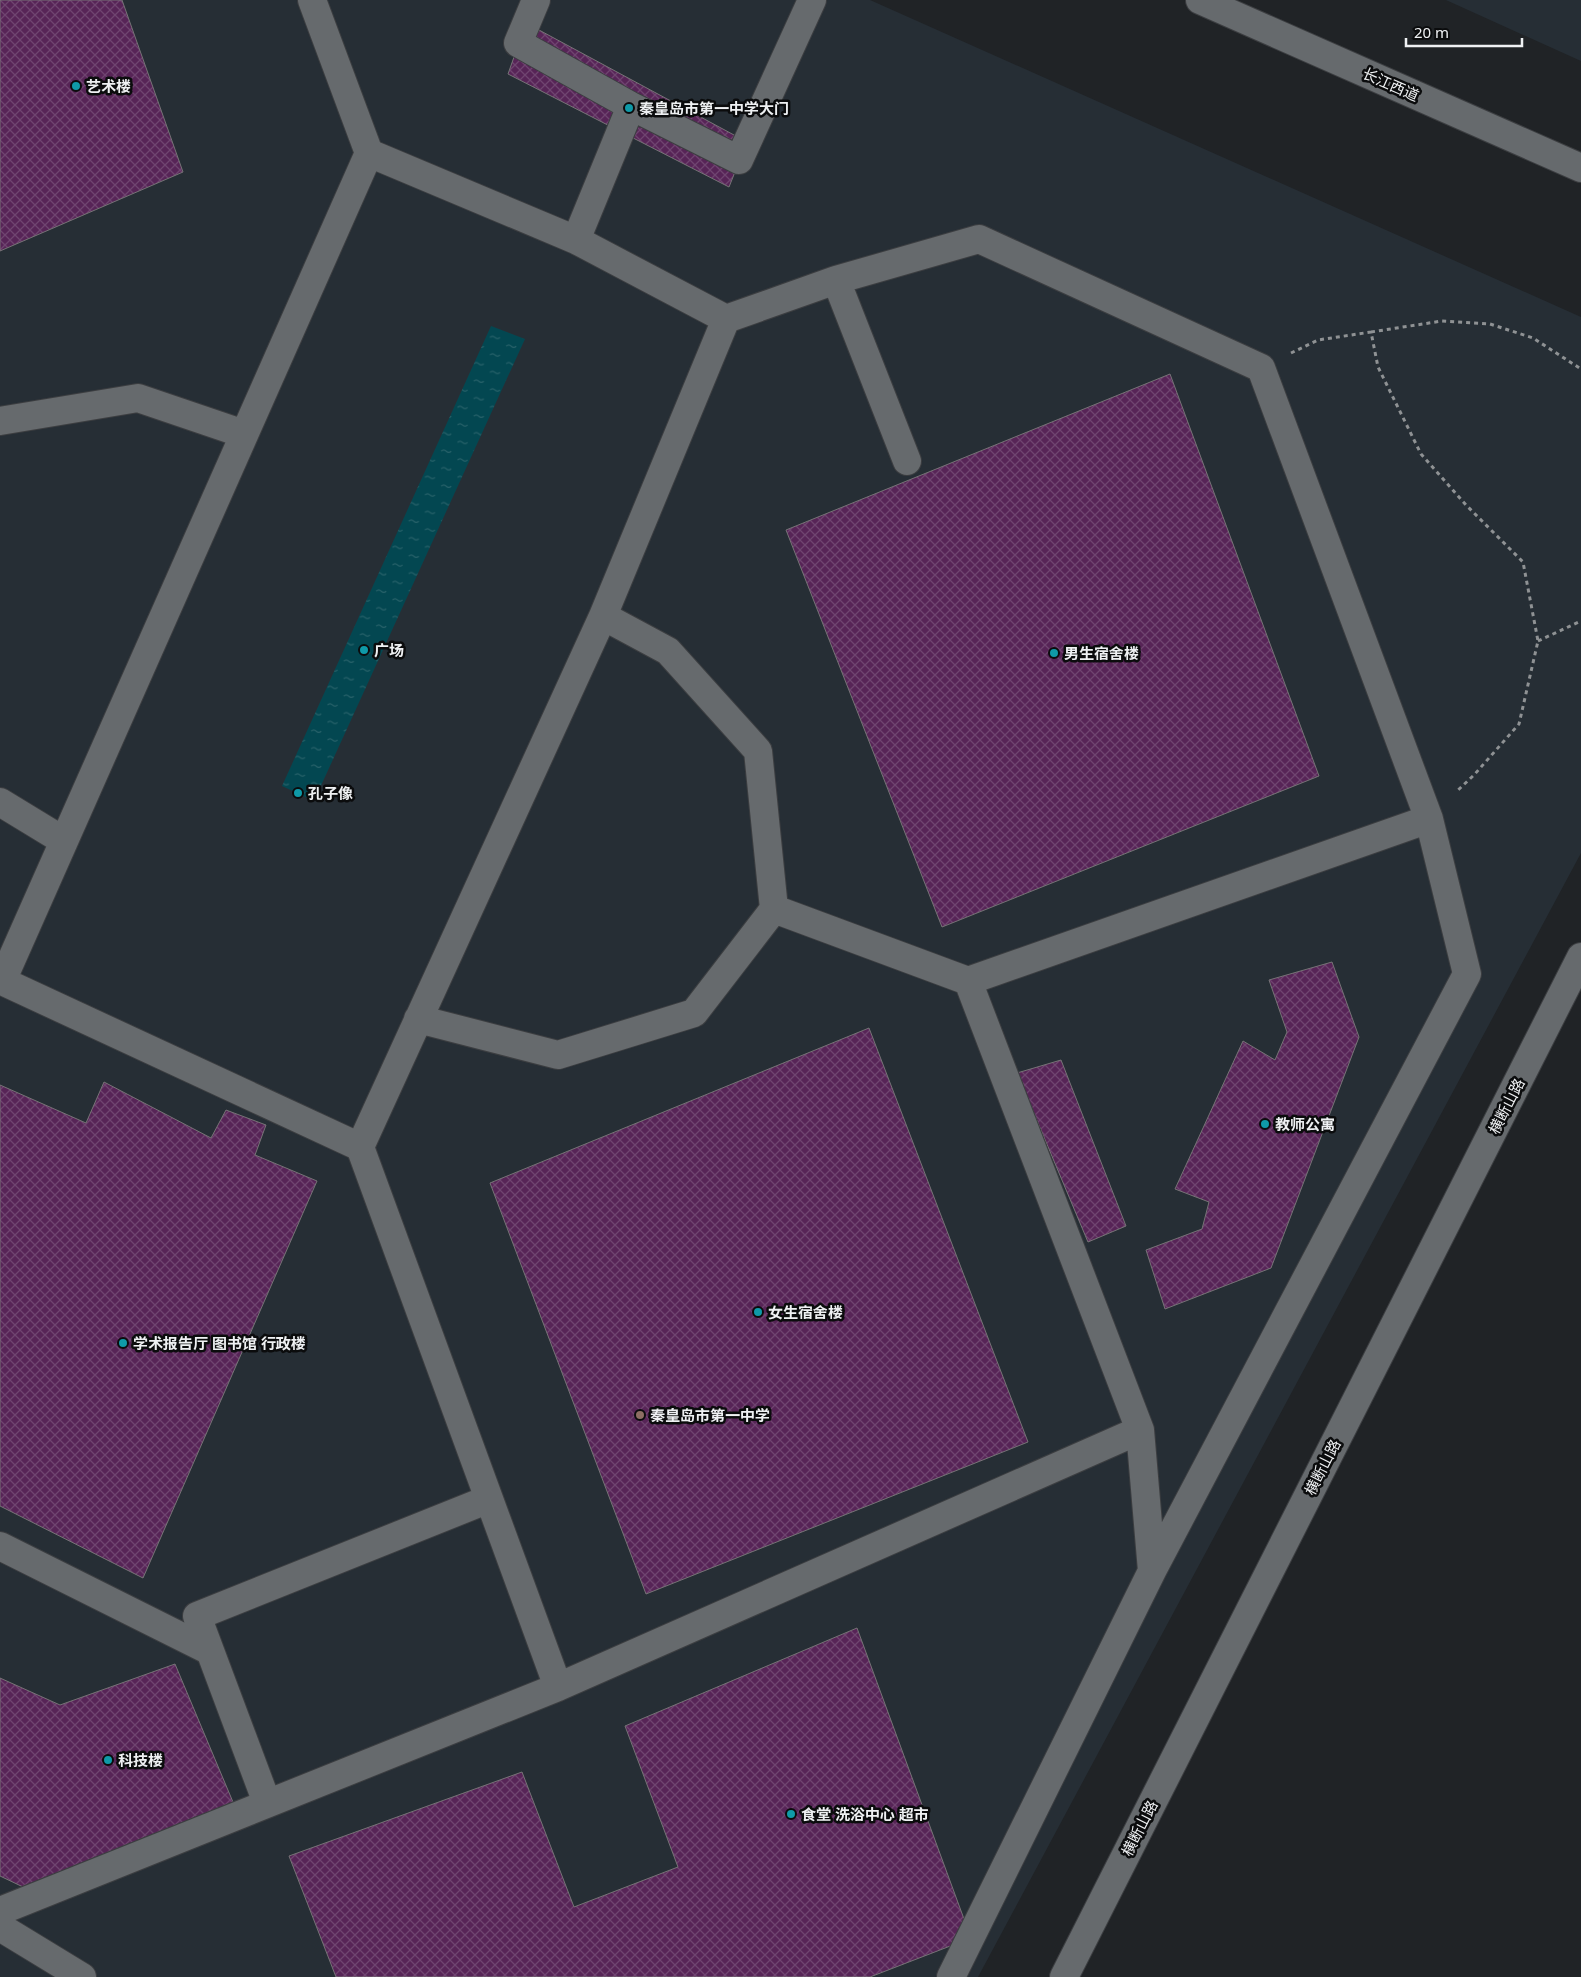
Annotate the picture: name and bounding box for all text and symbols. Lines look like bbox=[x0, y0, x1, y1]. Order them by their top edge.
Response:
scale bar bbox=[1406, 15, 1522, 47]
text: 20 m bbox=[1414, 22, 1449, 42]
street label: 长江西道 bbox=[1360, 63, 1422, 105]
place label: 艺术楼 bbox=[86, 76, 131, 96]
marker: 艺术楼 bbox=[70, 80, 82, 92]
place label: 秦皇岛市第一中学大门 bbox=[639, 98, 789, 118]
marker: 秦皇岛市第一中学大门 bbox=[623, 102, 635, 114]
place label: 广场 bbox=[374, 640, 404, 660]
place label: 男生宿舍楼 bbox=[1064, 643, 1139, 663]
marker: 广场 bbox=[358, 644, 370, 656]
marker: 男生宿舍楼 bbox=[1048, 647, 1060, 659]
place label: 孔子像 bbox=[308, 783, 353, 803]
marker: 孔子像 bbox=[292, 787, 304, 799]
street label: 横断山路 bbox=[1483, 1075, 1529, 1137]
place label: 教师公寓 bbox=[1275, 1114, 1335, 1134]
marker: 教师公寓 bbox=[1259, 1118, 1271, 1130]
place label: 女生宿舍楼 bbox=[768, 1302, 843, 1322]
marker: 女生宿舍楼 bbox=[752, 1306, 764, 1318]
place label: 学术报告厅 图书馆 行政楼 bbox=[133, 1333, 306, 1353]
marker: 学术报告厅 图书馆 行政楼 bbox=[117, 1337, 129, 1349]
place label: 秦皇岛市第一中学 bbox=[650, 1405, 770, 1425]
marker: 秦皇岛市第一中学 bbox=[634, 1409, 646, 1421]
street label: 横断山路 bbox=[1299, 1436, 1345, 1498]
place label: 科技楼 bbox=[118, 1750, 163, 1770]
marker: 科技楼 bbox=[102, 1754, 114, 1766]
street label: 横断山路 bbox=[1116, 1797, 1162, 1859]
place label: 食堂 洗浴中心 超市 bbox=[801, 1804, 929, 1824]
marker: 食堂 洗浴中心 超市 bbox=[785, 1808, 797, 1820]

